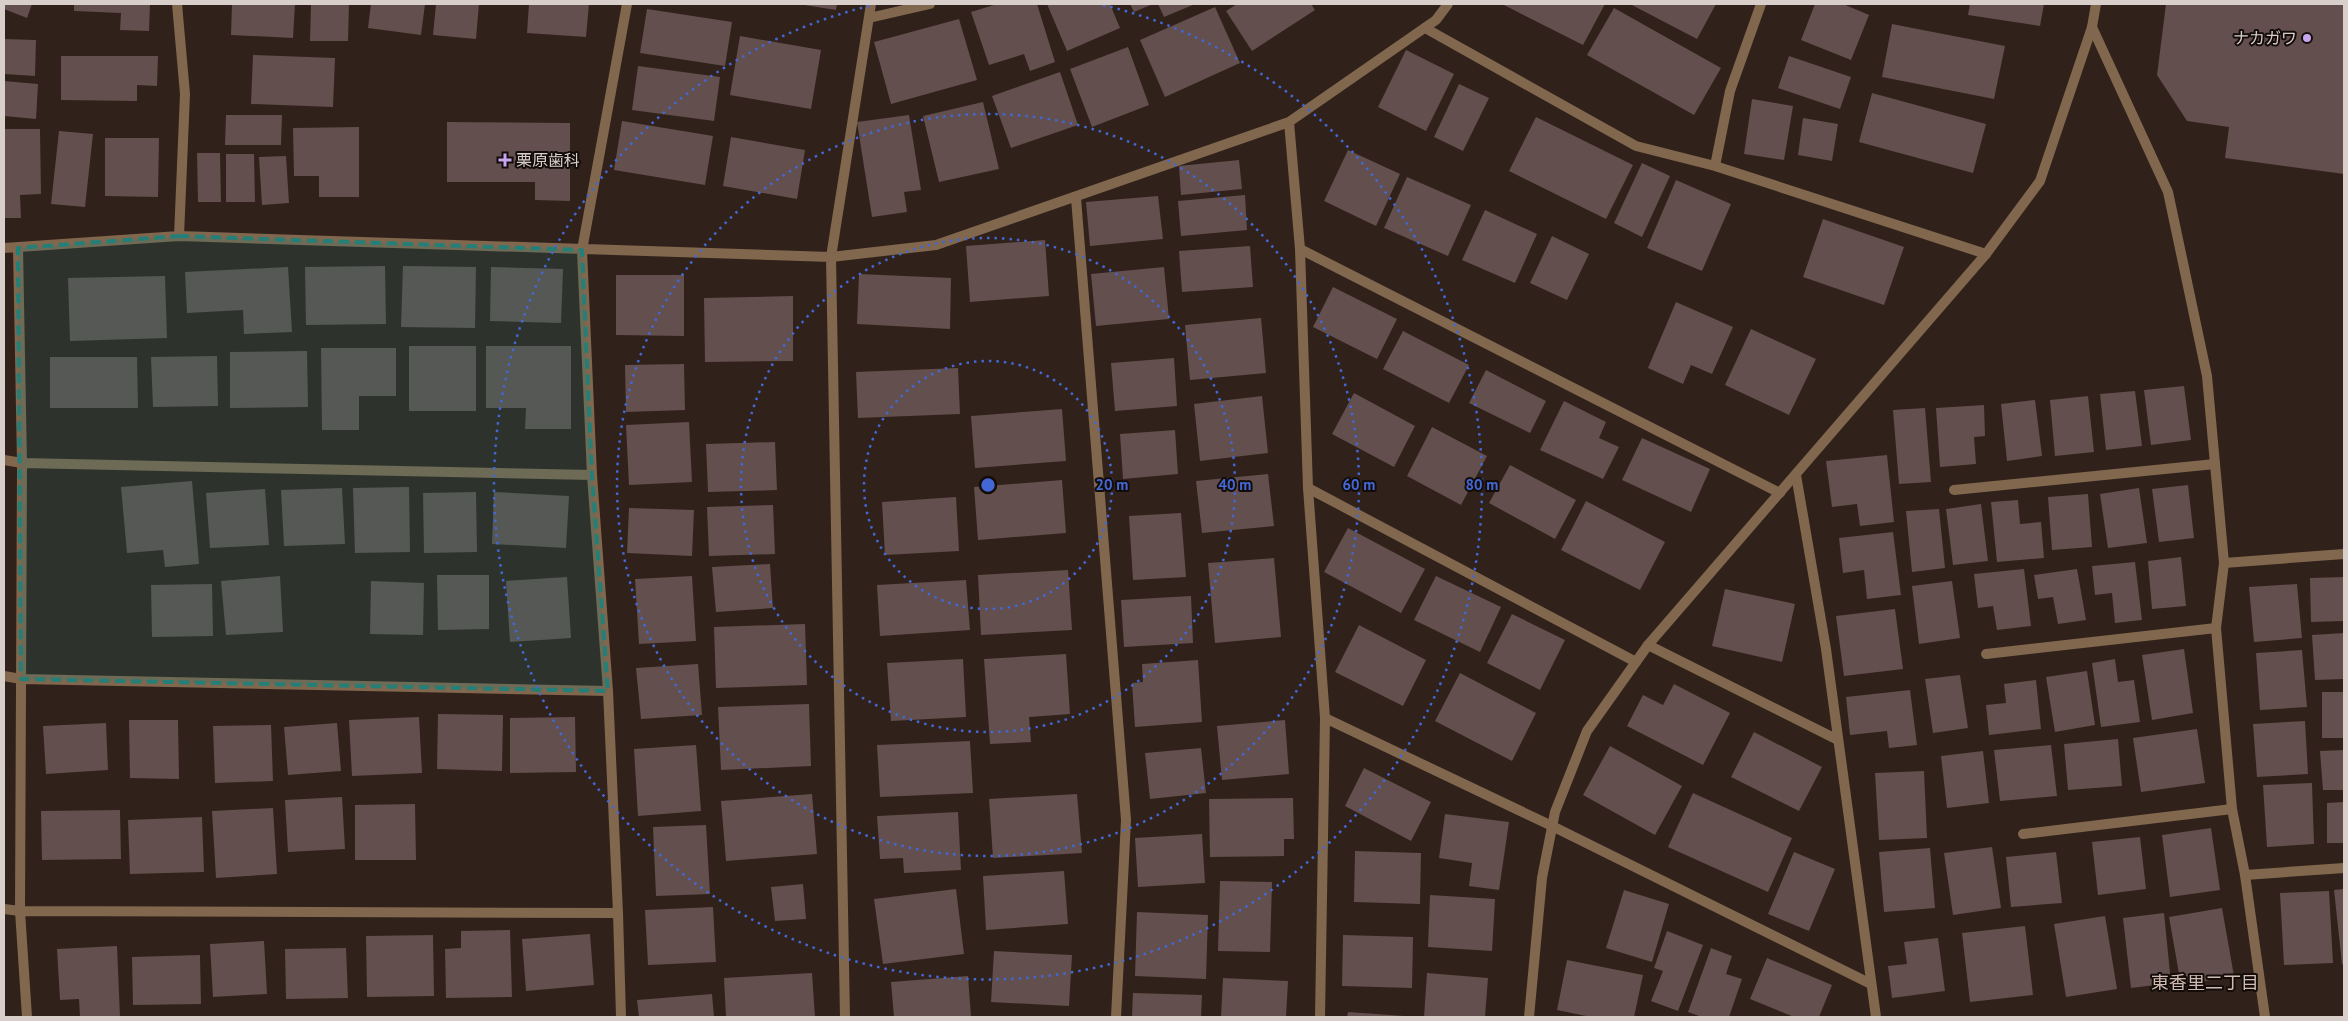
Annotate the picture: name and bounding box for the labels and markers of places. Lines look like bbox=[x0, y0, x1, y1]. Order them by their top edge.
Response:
place label: ナカガワ bbox=[2233, 28, 2297, 48]
marker: ナカガワ bbox=[2301, 32, 2313, 44]
place label: 栗原歯科 bbox=[516, 150, 580, 170]
marker: 栗原歯科 bbox=[498, 153, 512, 167]
centre of rings bbox=[979, 476, 997, 494]

